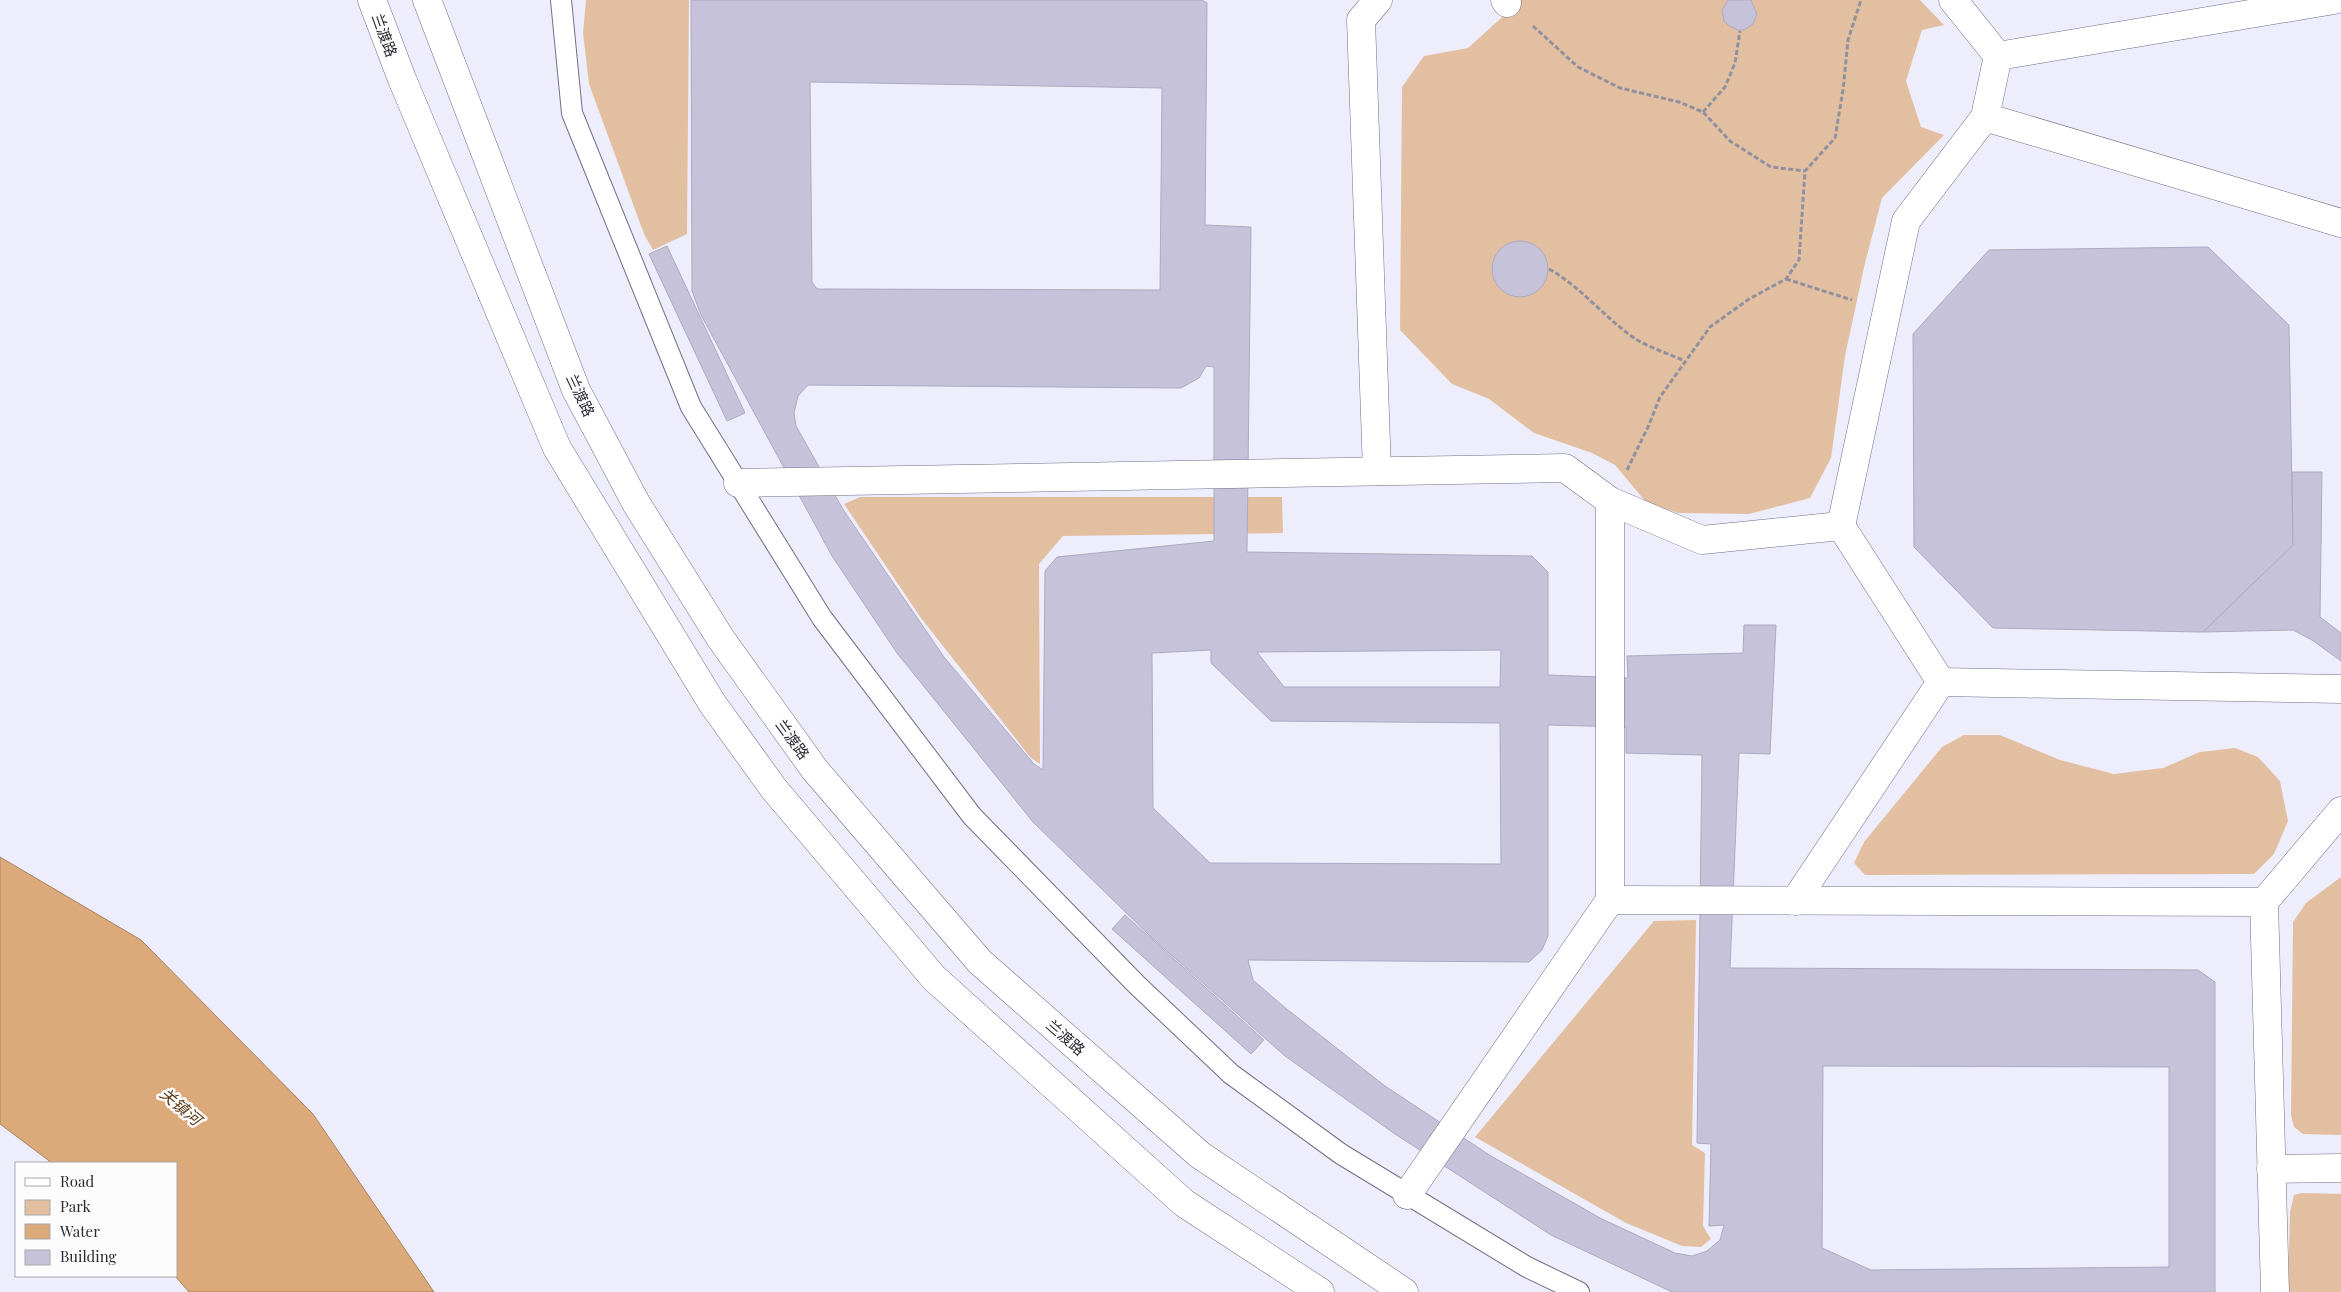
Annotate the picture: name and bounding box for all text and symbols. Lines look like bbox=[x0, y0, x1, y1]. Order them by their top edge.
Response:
street label: 兰渡路 bbox=[368, 10, 402, 60]
street label: 兰渡路 bbox=[562, 370, 600, 420]
street label: 兰渡路 bbox=[772, 715, 814, 763]
street label: 兰渡路 bbox=[1042, 1015, 1090, 1059]
water label: 关镇河 bbox=[156, 1083, 208, 1131]
legend bbox=[15, 1162, 178, 1277]
text: Road bbox=[60, 1171, 94, 1191]
text: Park bbox=[60, 1196, 92, 1216]
text: Water bbox=[59, 1221, 100, 1241]
text: Building bbox=[60, 1246, 117, 1266]

